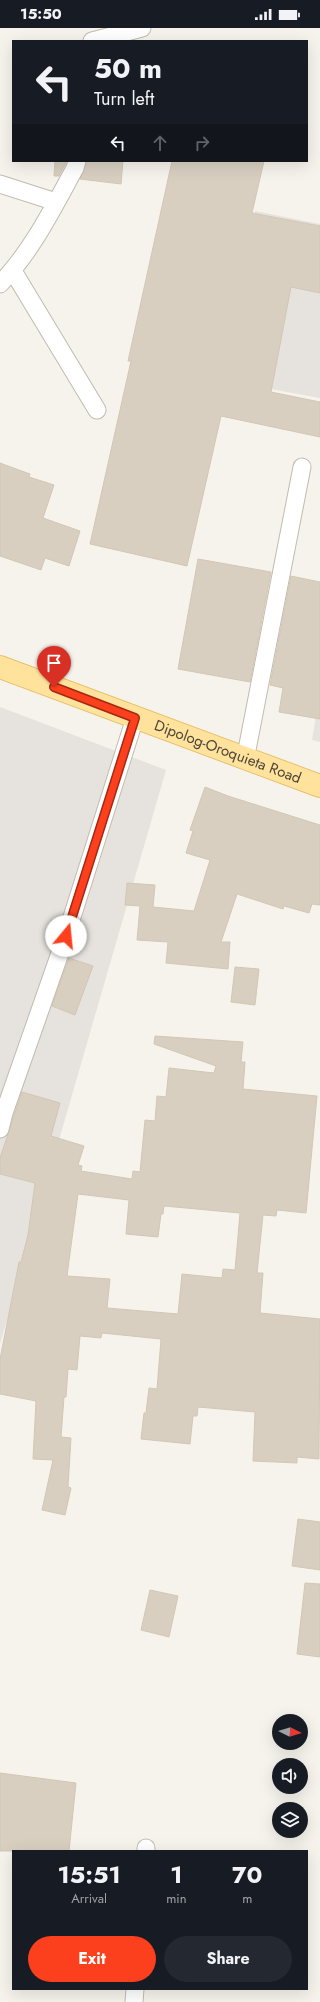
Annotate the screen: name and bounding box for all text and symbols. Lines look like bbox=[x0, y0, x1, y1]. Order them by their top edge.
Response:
text: 15:50 bbox=[20, 3, 62, 25]
text: 50 m bbox=[94, 48, 162, 89]
icon: left bbox=[28, 56, 80, 108]
text: Turn left bbox=[94, 86, 154, 112]
icon: left bbox=[107, 132, 129, 154]
icon: ahead bbox=[149, 132, 171, 154]
icon: right bbox=[191, 132, 213, 154]
pin bbox=[37, 646, 71, 687]
icon: arrive bbox=[43, 652, 65, 674]
street label: Dipolog-Oroquieta Road bbox=[151, 714, 304, 789]
position arrow bbox=[45, 915, 87, 957]
north arrow bbox=[272, 1714, 308, 1750]
map controls bbox=[272, 1714, 308, 1838]
button: sound bbox=[272, 1758, 308, 1794]
button: layers bbox=[272, 1802, 308, 1838]
text: 15:51 bbox=[58, 1857, 121, 1892]
text: 1 bbox=[170, 1857, 182, 1892]
text: 70 bbox=[232, 1857, 262, 1892]
text: Arrival bbox=[71, 1889, 107, 1908]
text: min bbox=[166, 1889, 187, 1908]
text: m bbox=[242, 1889, 252, 1908]
button: Exit bbox=[28, 1936, 156, 1982]
button: Share bbox=[164, 1936, 292, 1982]

